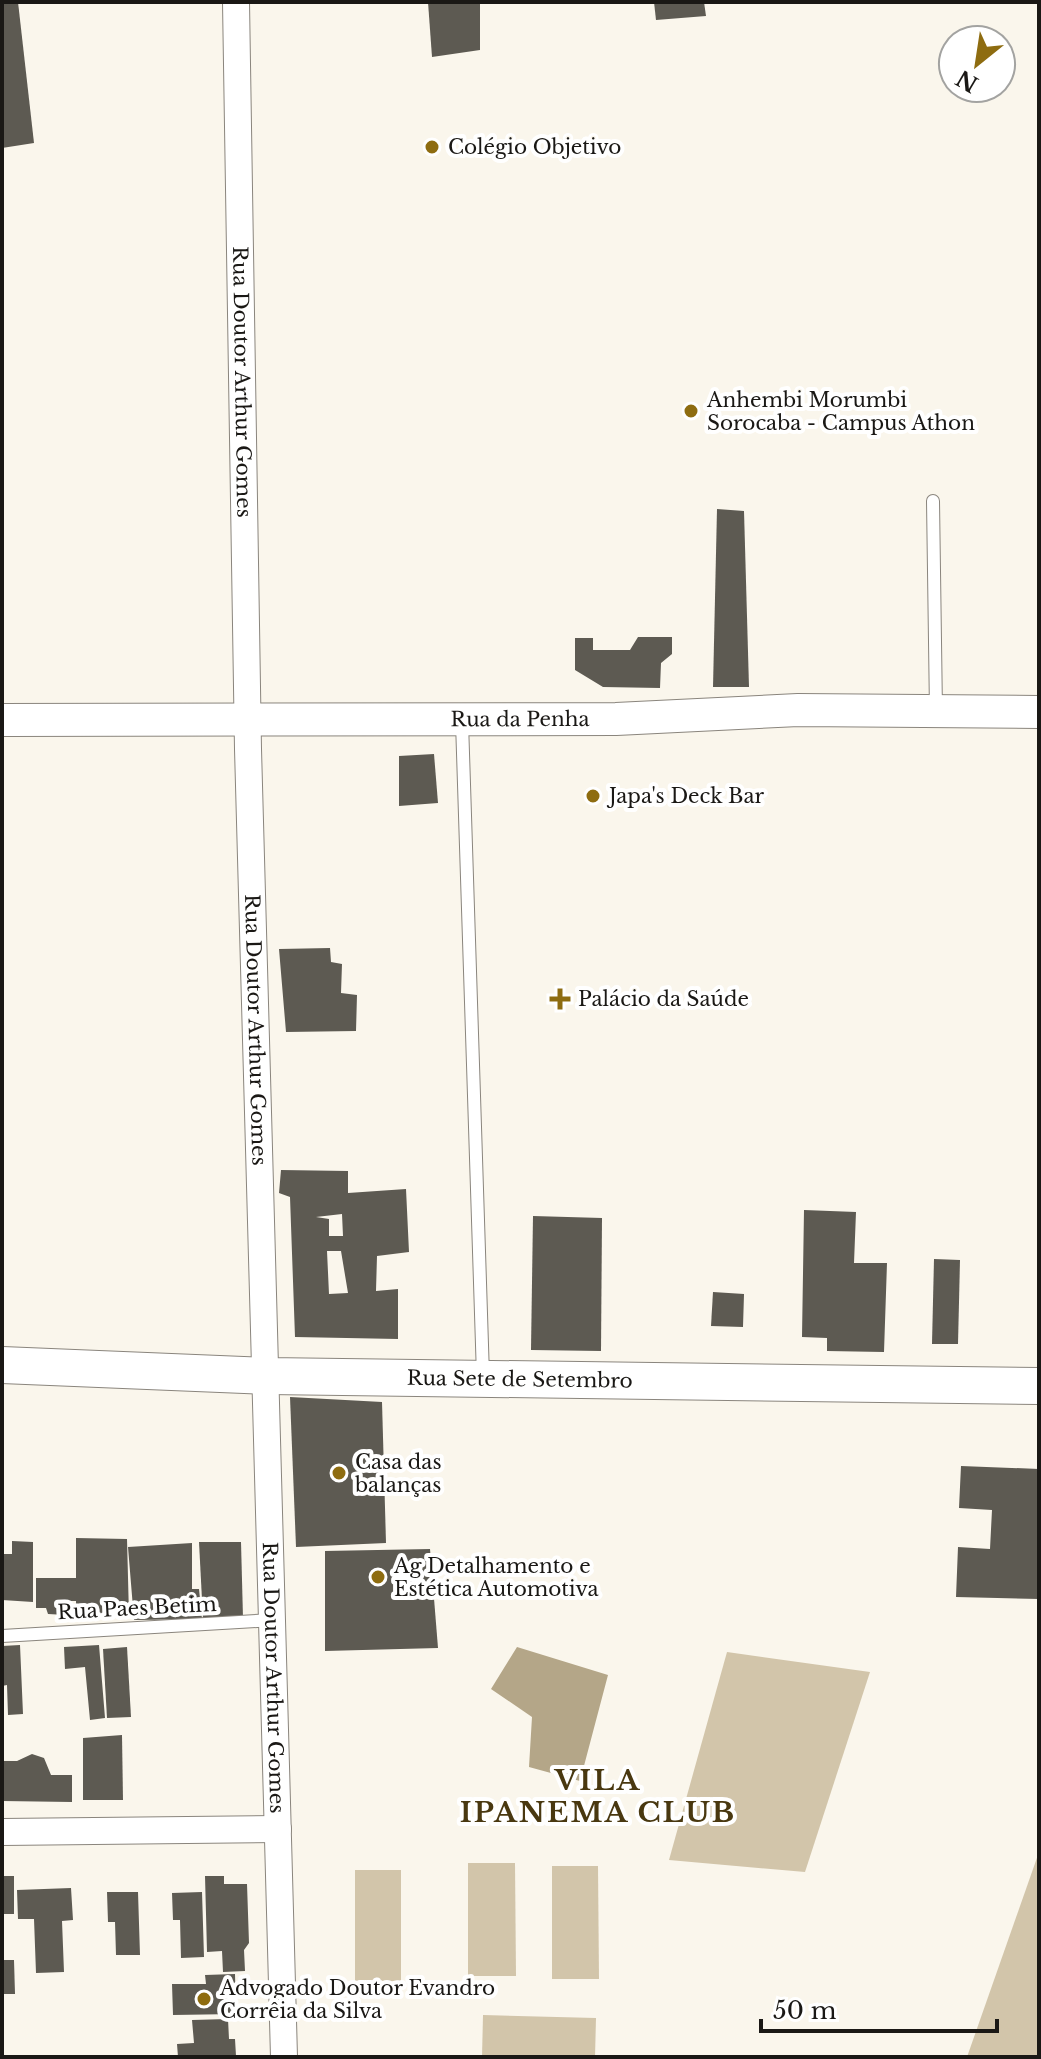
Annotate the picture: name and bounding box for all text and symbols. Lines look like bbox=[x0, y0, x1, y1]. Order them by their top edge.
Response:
north arrow bbox=[937, 24, 1017, 104]
text: N bbox=[951, 64, 983, 98]
place label: Colégio Objetivo bbox=[448, 135, 621, 159]
marker: Colégio Objetivo bbox=[423, 138, 441, 156]
street label: Rua Doutor Arthur Gomes bbox=[228, 246, 256, 518]
place label: Anhembi Morumbi Sorocaba - Campus Athon bbox=[706, 388, 975, 435]
marker: Anhembi Morumbi Sorocaba - Campus Athon bbox=[682, 402, 700, 420]
street label: Rua da Penha bbox=[450, 707, 591, 731]
place label: Japa's Deck Bar bbox=[606, 784, 764, 808]
marker: Japa's Deck Bar bbox=[584, 787, 602, 805]
street label: Rua Doutor Arthur Gomes bbox=[240, 894, 271, 1166]
place label: Palácio da Saúde bbox=[578, 987, 749, 1011]
marker: Palácio da Saúde bbox=[549, 988, 571, 1010]
street label: Rua Sete de Setembro bbox=[407, 1366, 633, 1393]
place label: Casa das balanças bbox=[354, 1450, 441, 1497]
marker: Casa das balanças bbox=[330, 1464, 348, 1482]
street label: Rua Doutor Arthur Gomes bbox=[258, 1541, 289, 1814]
place label: Ag Detalhamento e Estética Automotiva bbox=[393, 1554, 600, 1601]
marker: Ag Detalhamento e Estética Automotiva bbox=[369, 1568, 387, 1586]
street label: Rua Paes Betim bbox=[57, 1592, 218, 1624]
district label: VILA IPANEMA CLUB bbox=[460, 1763, 736, 1830]
place label: Advogado Doutor Evandro Corrêia da Silva bbox=[219, 1976, 495, 2023]
scale bar bbox=[761, 1983, 997, 2033]
marker: Advogado Doutor Evandro Corrêia da Silva bbox=[195, 1990, 213, 2008]
text: 50 m bbox=[773, 1996, 837, 2025]

